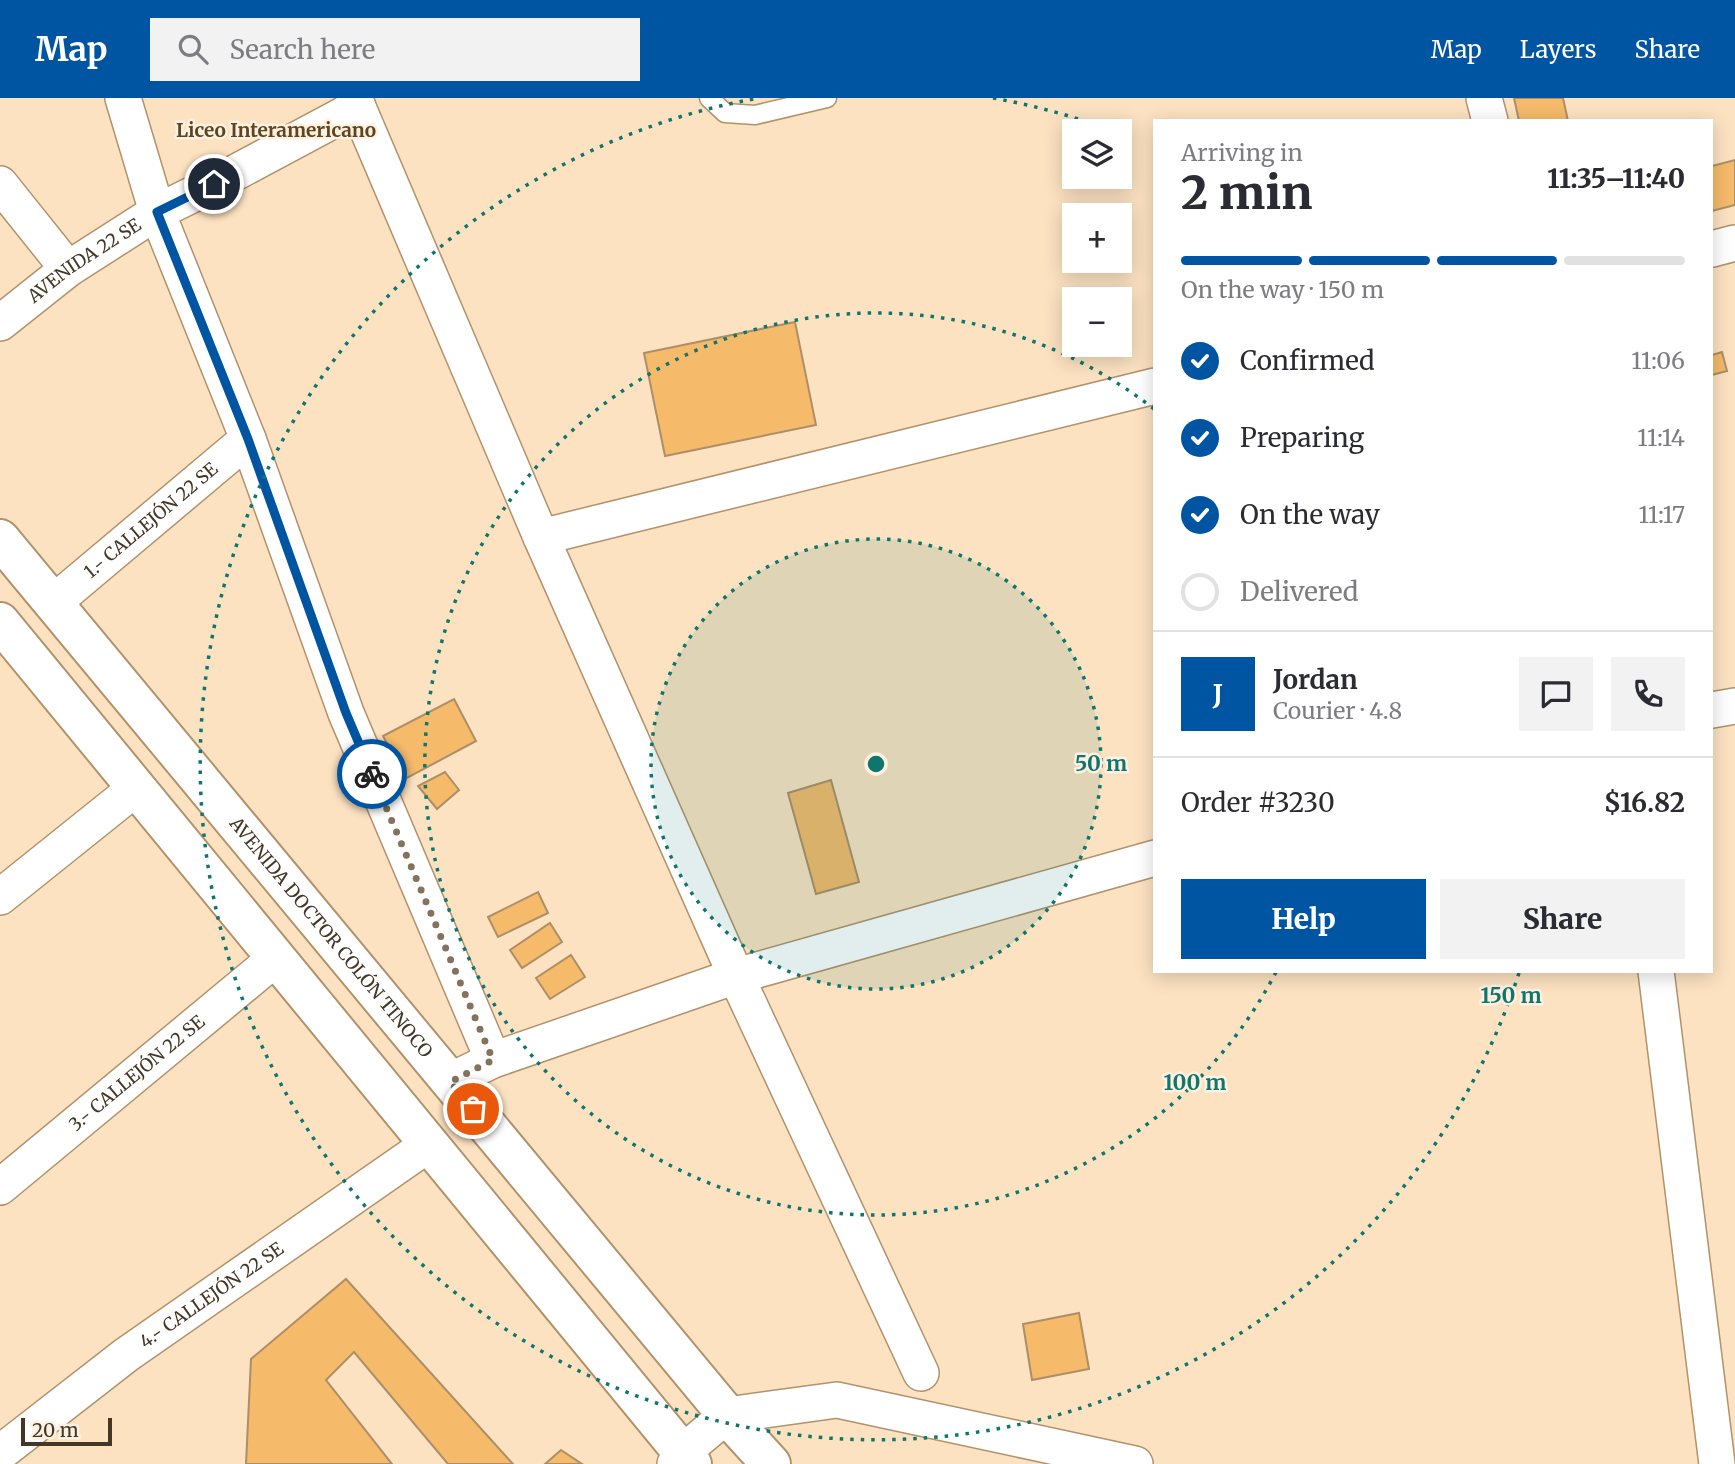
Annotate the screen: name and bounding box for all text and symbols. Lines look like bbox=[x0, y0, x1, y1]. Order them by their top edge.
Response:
search box bbox=[150, 18, 640, 81]
text: Map bbox=[35, 29, 108, 70]
icon: search bbox=[174, 30, 212, 68]
text: Search here bbox=[230, 33, 375, 66]
text: Map bbox=[1431, 34, 1482, 65]
text: Layers bbox=[1520, 34, 1596, 65]
text: Share bbox=[1634, 34, 1700, 65]
district label: Liceo Interamericano bbox=[176, 118, 376, 142]
map controls bbox=[1062, 119, 1132, 357]
button: layers bbox=[1062, 119, 1132, 189]
text: Arriving in bbox=[1181, 138, 1303, 167]
pin bbox=[184, 154, 244, 214]
text: 11:35–11:40 bbox=[1547, 162, 1685, 195]
text: 2 min bbox=[1181, 164, 1313, 222]
icon: home bbox=[195, 165, 233, 203]
button: + bbox=[1062, 203, 1132, 273]
street label: AVENIDA 22 SE bbox=[22, 213, 146, 308]
text: On the way · 150 m bbox=[1181, 275, 1384, 304]
button: − bbox=[1062, 287, 1132, 357]
icon: check bbox=[1181, 342, 1219, 380]
text: Confirmed bbox=[1240, 344, 1375, 377]
text: 11:06 bbox=[1631, 346, 1685, 375]
icon: check bbox=[1181, 419, 1219, 457]
text: Preparing bbox=[1240, 421, 1364, 454]
text: 11:14 bbox=[1637, 423, 1685, 452]
street label: 1.- CALLEJÓN 22 SE bbox=[79, 457, 223, 583]
icon: check bbox=[1181, 496, 1219, 534]
text: On the way bbox=[1240, 498, 1380, 531]
text: 11:17 bbox=[1638, 500, 1685, 529]
text: Delivered bbox=[1240, 575, 1359, 608]
button: chat bbox=[1519, 657, 1593, 731]
button: phone bbox=[1611, 657, 1685, 731]
text: Jordan bbox=[1273, 663, 1358, 696]
text: J bbox=[1213, 678, 1223, 711]
text: Courier · 4.8 bbox=[1273, 696, 1402, 725]
courier bbox=[337, 739, 407, 809]
text: 50 m bbox=[1075, 750, 1127, 777]
centre of rings bbox=[864, 752, 888, 776]
icon: bike bbox=[353, 755, 391, 793]
text: Order #3230 bbox=[1181, 786, 1335, 819]
text: $16.82 bbox=[1604, 786, 1685, 819]
street label: AVENIDA DOCTOR COLÓN TINOCO bbox=[224, 812, 438, 1062]
button: Help bbox=[1181, 879, 1426, 959]
button: Share bbox=[1440, 879, 1685, 959]
text: 150 m bbox=[1480, 982, 1542, 1009]
street label: 3.- CALLEJÓN 22 SE bbox=[64, 1010, 210, 1136]
text: 100 m bbox=[1164, 1069, 1226, 1096]
pin bbox=[443, 1079, 503, 1139]
icon: bag bbox=[454, 1090, 492, 1128]
street label: 4.- CALLEJÓN 22 SE bbox=[135, 1236, 288, 1353]
scale bar bbox=[21, 1415, 112, 1447]
text: 20 m bbox=[32, 1418, 79, 1442]

